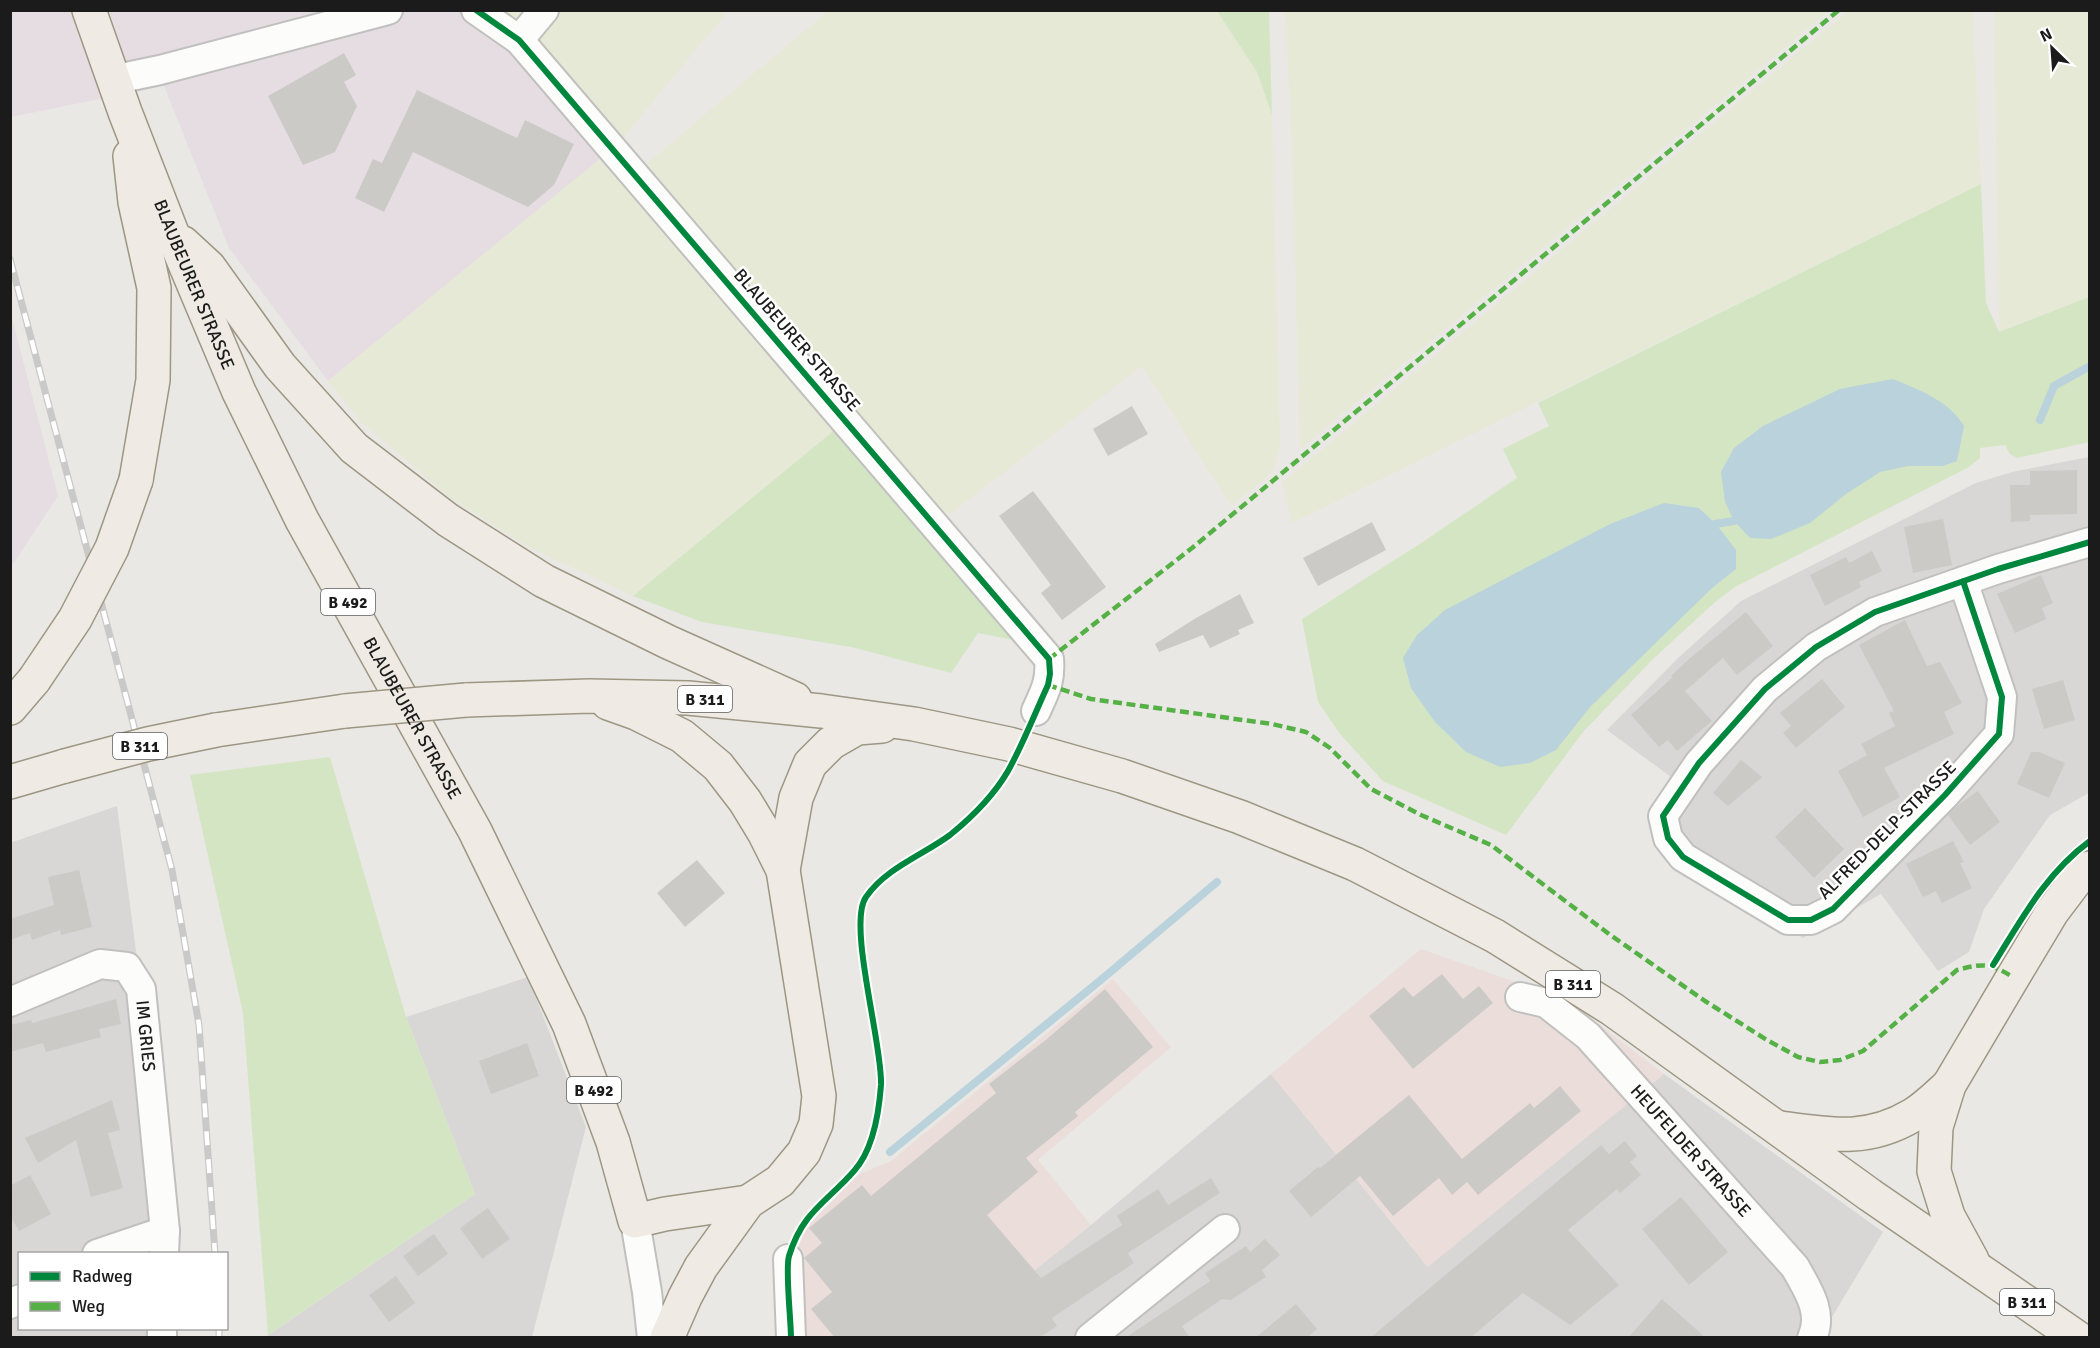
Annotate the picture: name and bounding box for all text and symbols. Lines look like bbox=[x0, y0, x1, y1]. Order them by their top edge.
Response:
north arrow bbox=[2022, 18, 2082, 78]
text: N bbox=[2037, 24, 2055, 47]
street label: BLAUBEURER STRASSE bbox=[149, 196, 239, 373]
street label: BLAUBEURER STRASSE bbox=[729, 264, 865, 416]
road number: B 492 bbox=[321, 589, 375, 615]
street label: BLAUBEURER STRASSE bbox=[358, 633, 466, 803]
road number: B 311 bbox=[678, 686, 732, 712]
road number: B 311 bbox=[113, 733, 167, 759]
street label: ALFRED-DELP-STRASSE bbox=[1813, 756, 1961, 904]
road number: B 311 bbox=[1546, 971, 1600, 997]
street label: IM GRIES bbox=[131, 999, 160, 1073]
road number: B 492 bbox=[567, 1077, 621, 1103]
street label: HEUFELDER STRASSE bbox=[1626, 1080, 1756, 1221]
legend bbox=[18, 1252, 228, 1330]
text: Radweg bbox=[72, 1265, 133, 1287]
road number: B 311 bbox=[2000, 1289, 2054, 1315]
text: Weg bbox=[72, 1295, 105, 1317]

